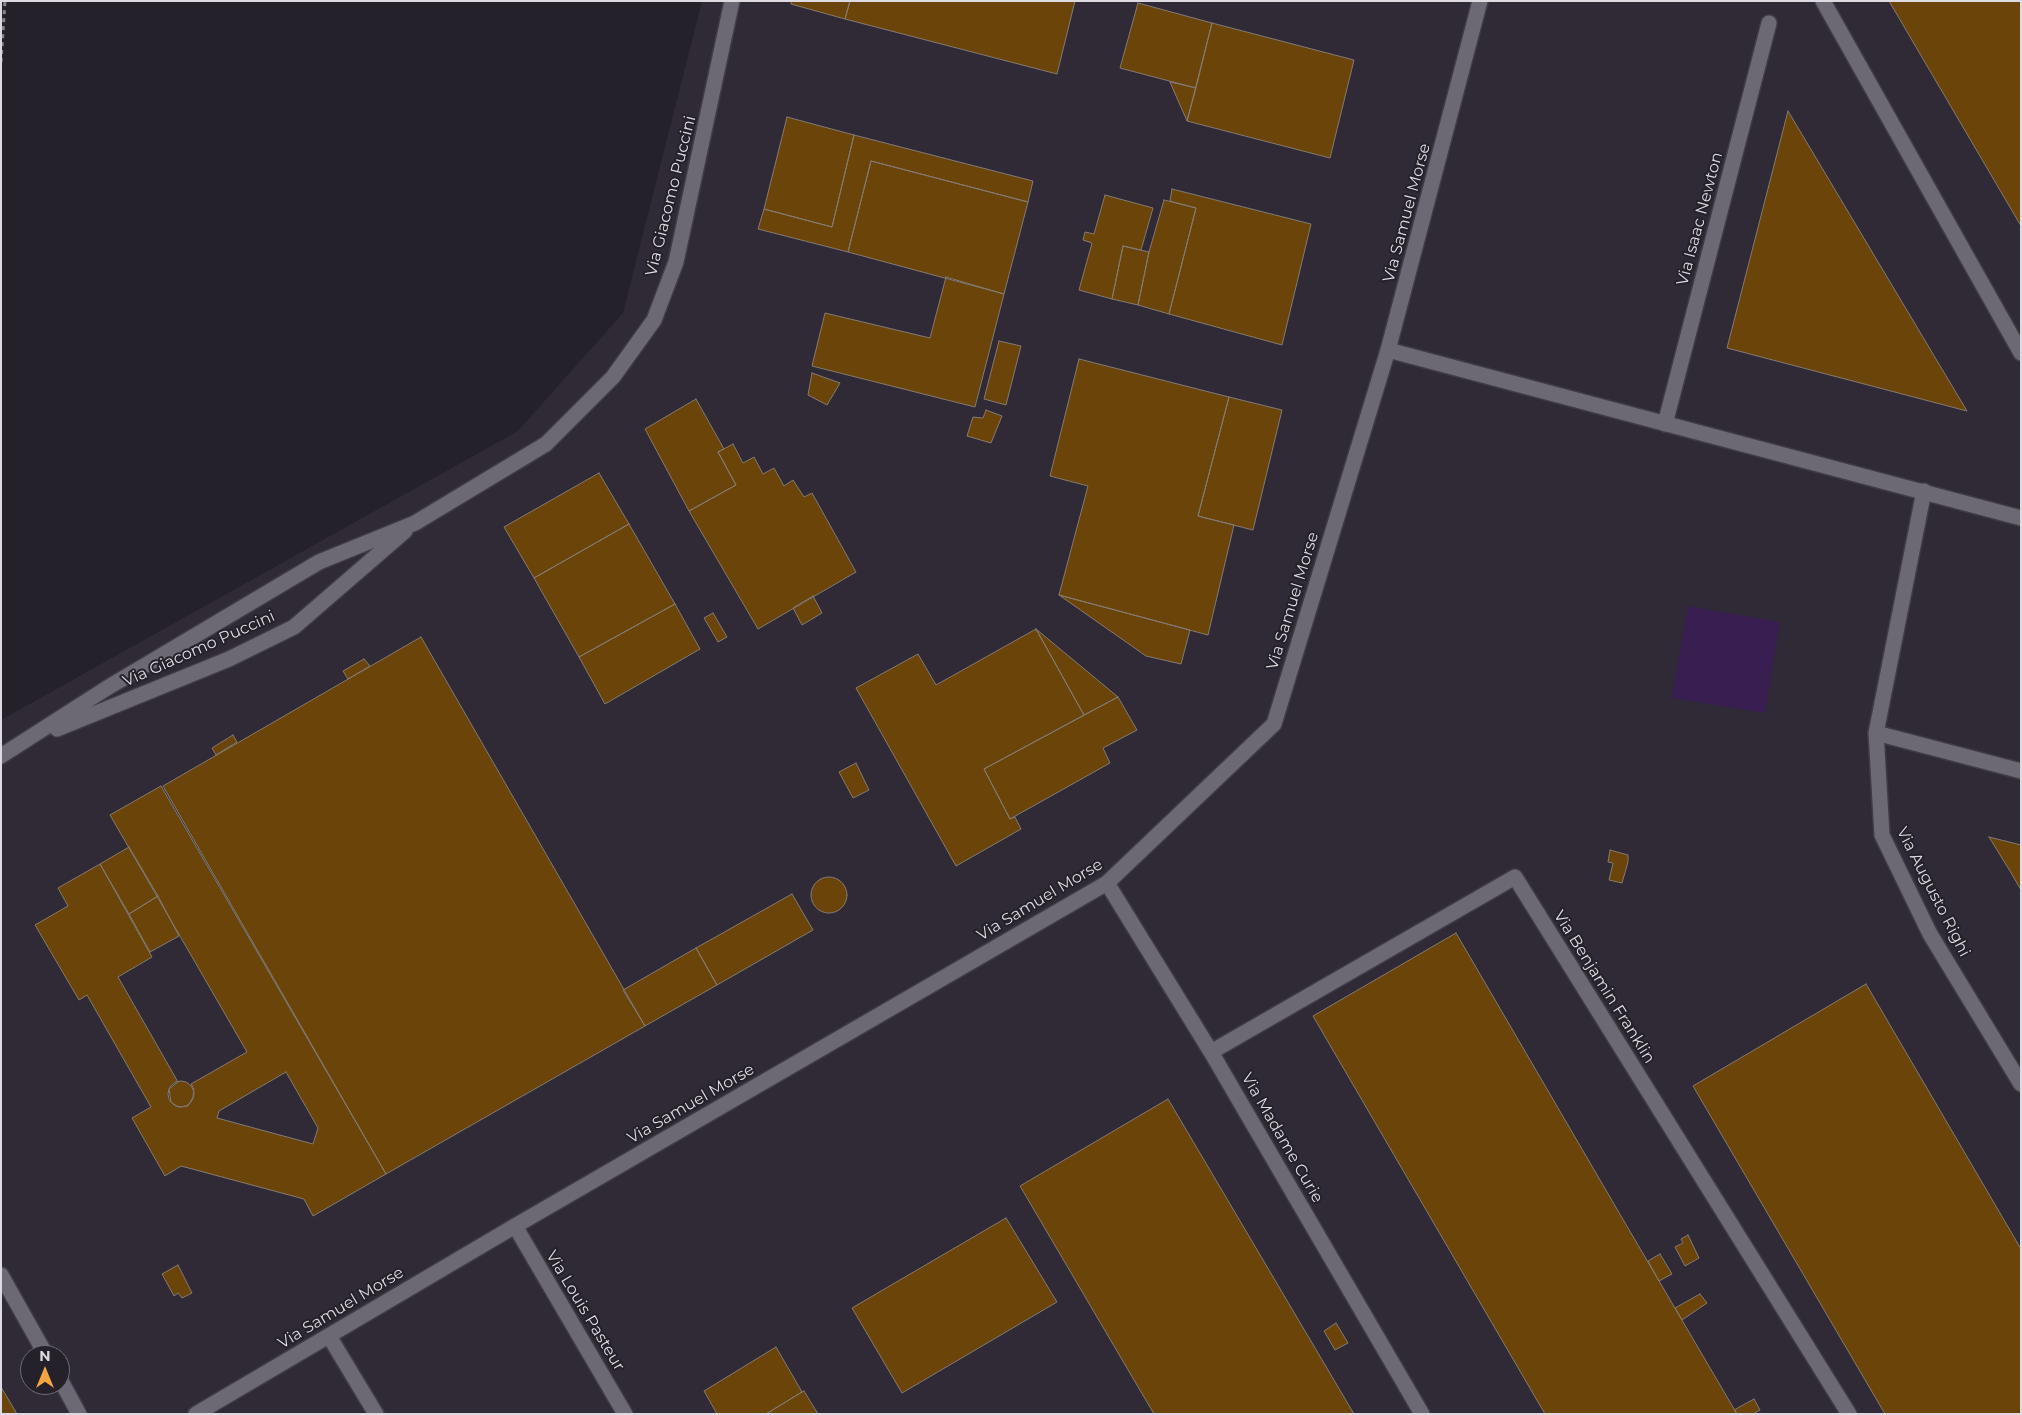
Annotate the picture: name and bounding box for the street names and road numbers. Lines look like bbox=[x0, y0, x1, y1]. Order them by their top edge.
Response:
street label: Via Giacomo Puccini bbox=[642, 114, 700, 278]
street label: Via Samuel Morse bbox=[1379, 141, 1435, 285]
street label: Via Isaac Newton bbox=[1673, 150, 1727, 288]
street label: Via Samuel Morse bbox=[1263, 530, 1323, 672]
street label: Via Giacomo Puccini bbox=[120, 607, 278, 691]
street label: Via Augusto Righi bbox=[1892, 824, 1974, 960]
street label: Via Samuel Morse bbox=[974, 855, 1106, 945]
street label: Via Benjamin Franklin bbox=[1549, 907, 1659, 1067]
street label: Via Samuel Morse bbox=[624, 1060, 758, 1148]
street label: Via Madame Curie bbox=[1237, 1070, 1327, 1206]
street label: Via Louis Pasteur bbox=[542, 1247, 628, 1375]
street label: Via Samuel Morse bbox=[275, 1263, 407, 1353]

